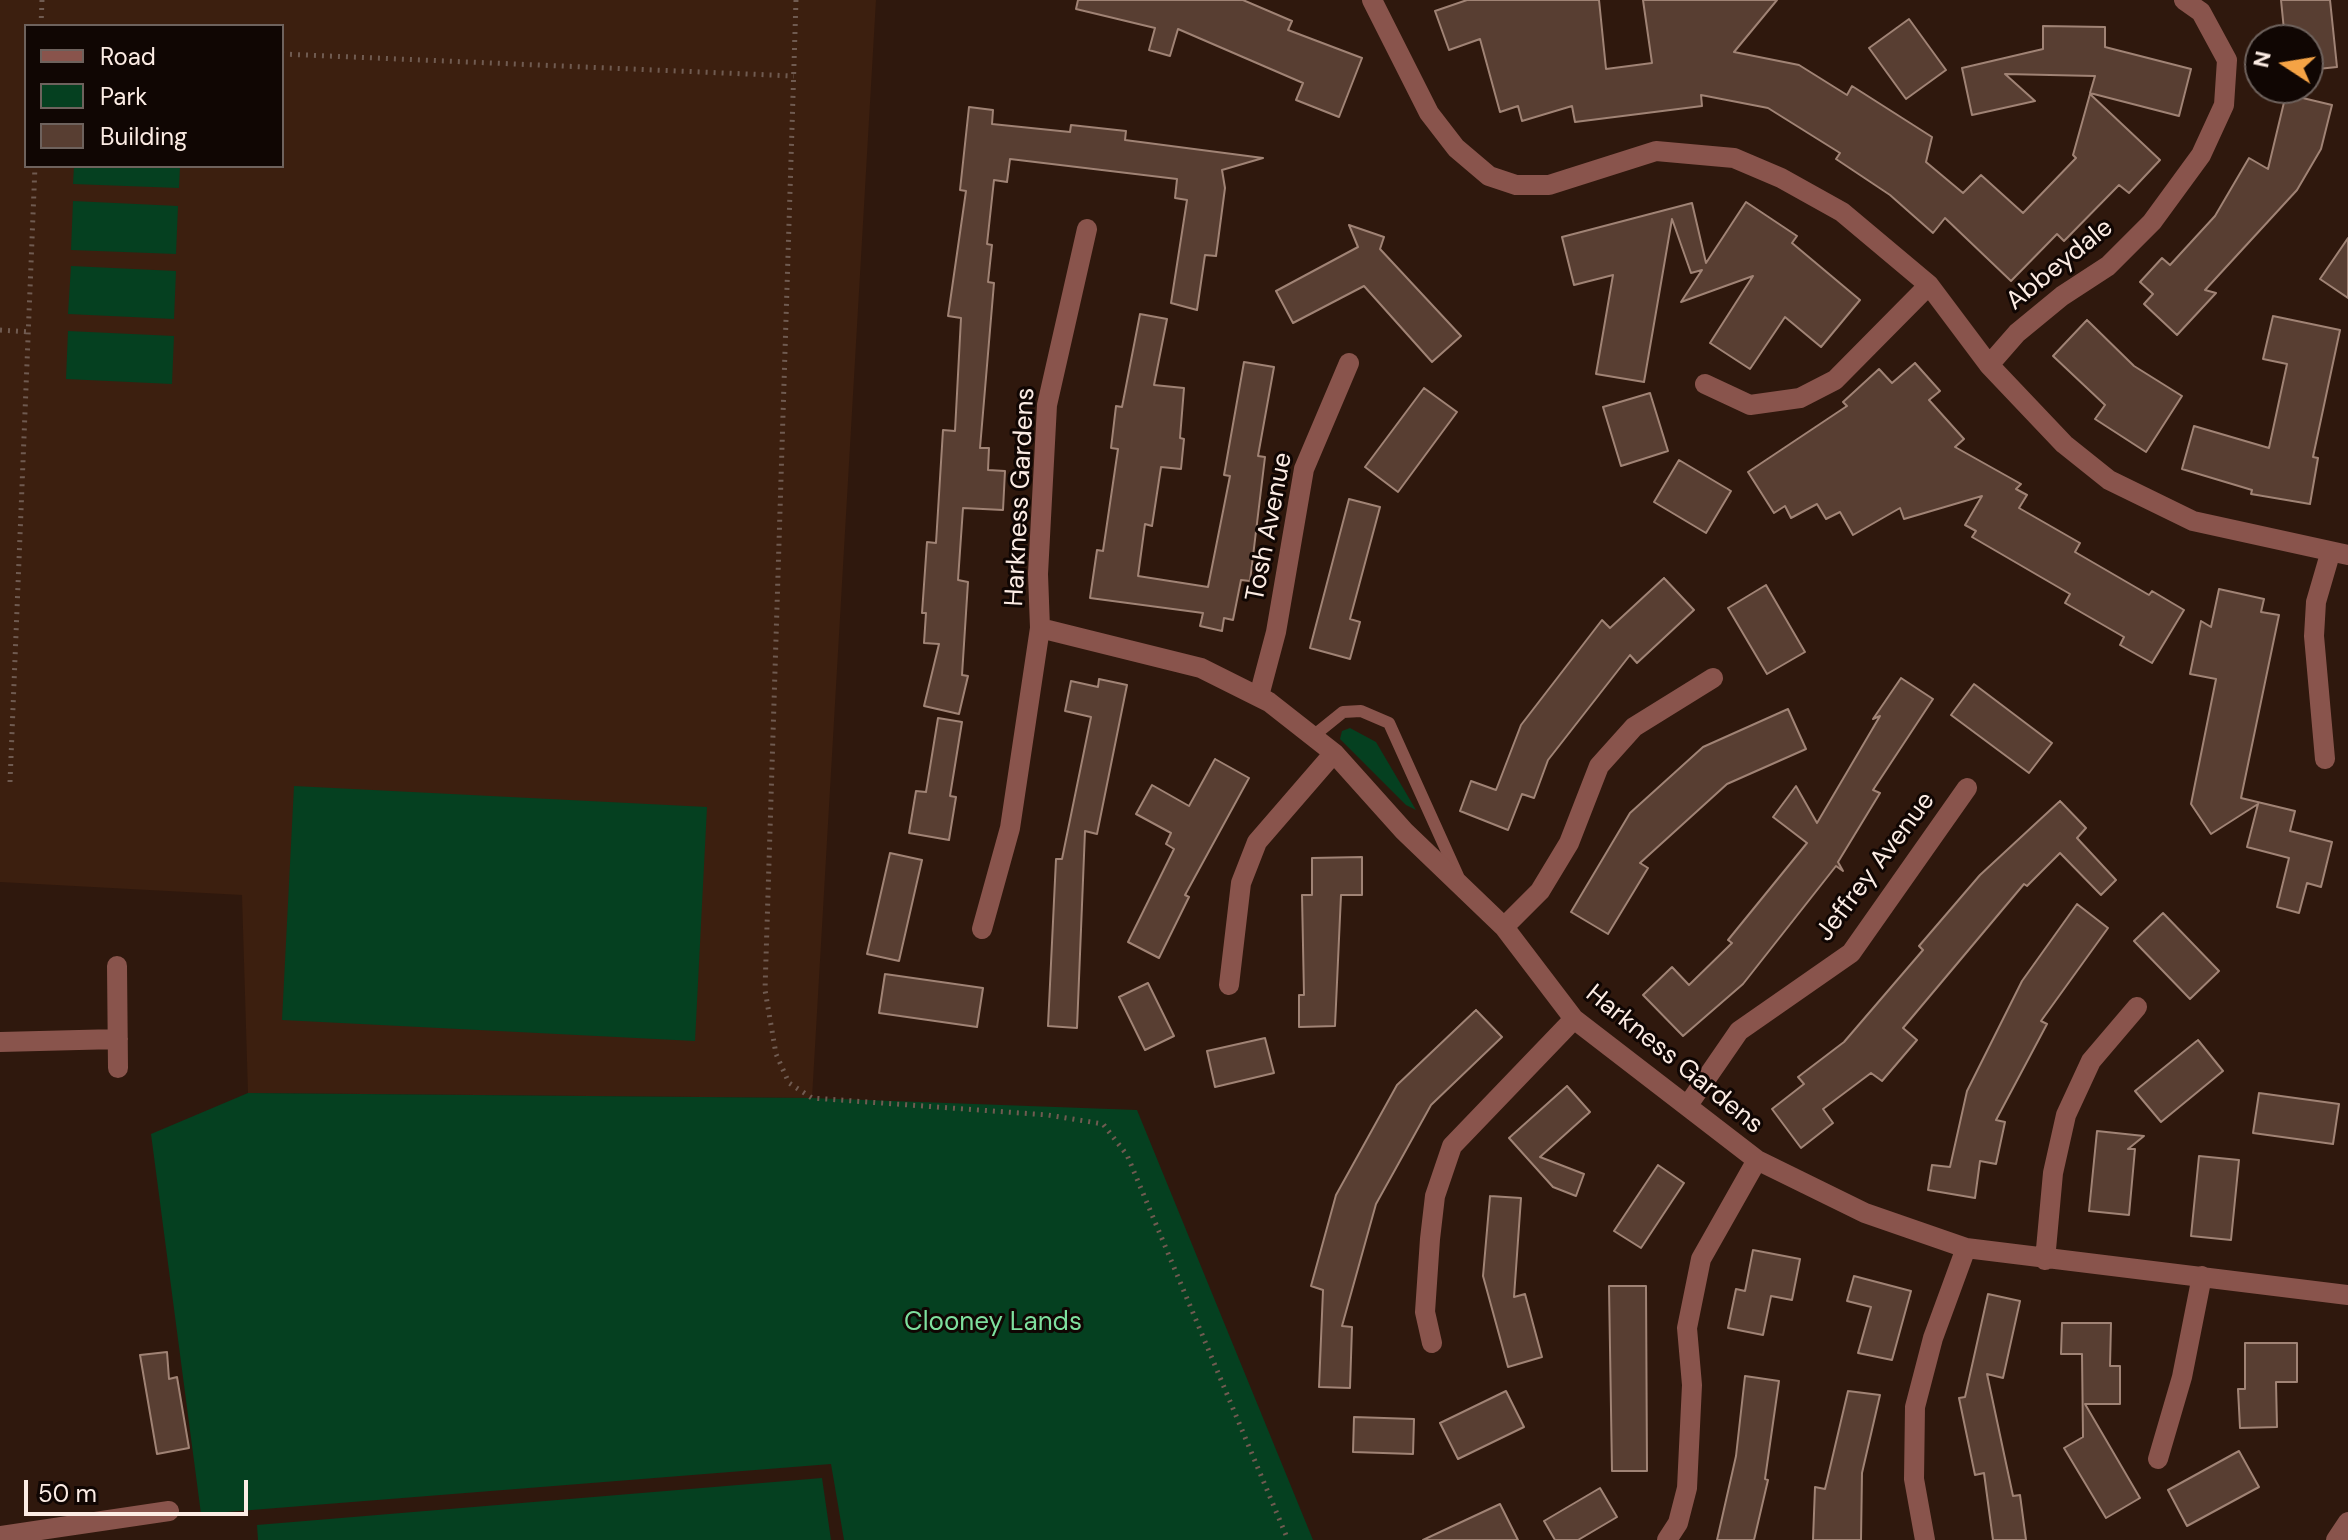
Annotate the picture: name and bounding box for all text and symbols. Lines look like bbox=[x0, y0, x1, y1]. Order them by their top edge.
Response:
legend bbox=[24, 24, 284, 168]
north arrow bbox=[2244, 24, 2324, 104]
text: Road bbox=[100, 41, 156, 72]
text: N bbox=[2246, 48, 2278, 70]
text: Park bbox=[100, 81, 147, 112]
text: Building bbox=[100, 121, 187, 152]
street label: Abbeydale bbox=[2000, 213, 2120, 317]
street label: Harkness Gardens bbox=[1000, 387, 1042, 607]
street label: Tosh Avenue bbox=[1240, 450, 1300, 604]
street label: Jeffrey Avenue bbox=[1810, 786, 1942, 948]
street label: Harkness Gardens bbox=[1579, 979, 1769, 1141]
park label: Clooney Lands bbox=[904, 1307, 1082, 1339]
scale bar bbox=[28, 1464, 252, 1514]
text: 50 m bbox=[38, 1478, 97, 1509]

